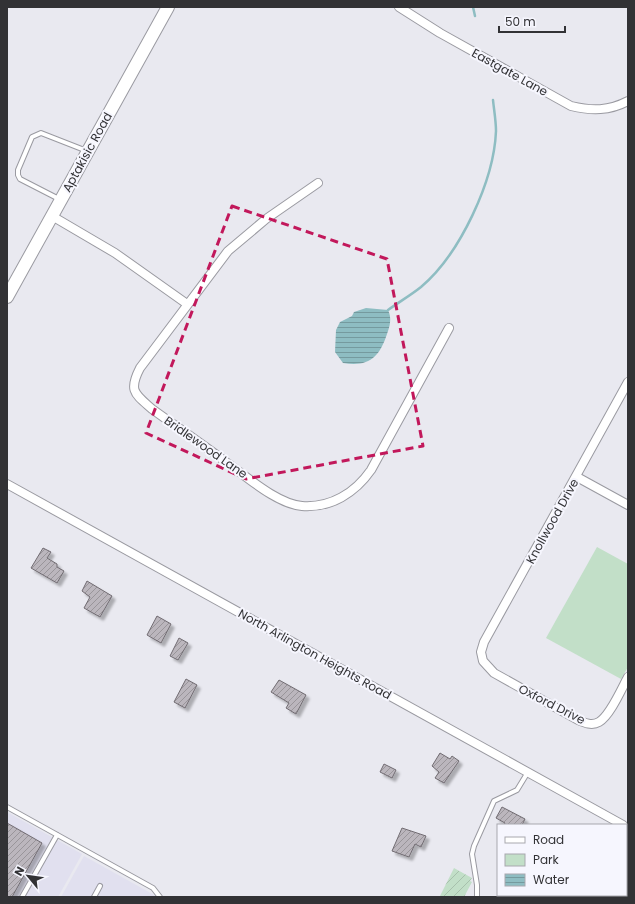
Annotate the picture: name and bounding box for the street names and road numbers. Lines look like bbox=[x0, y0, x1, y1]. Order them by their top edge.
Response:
street label: Eastgate Lane bbox=[469, 44, 551, 100]
street label: Aptakisic Road bbox=[58, 109, 116, 195]
street label: Bridlewood Lane bbox=[161, 412, 251, 482]
street label: Knollwood Drive bbox=[522, 475, 582, 567]
street label: North Arlington Heights Road bbox=[235, 605, 395, 703]
street label: Oxford Drive bbox=[516, 680, 588, 728]

